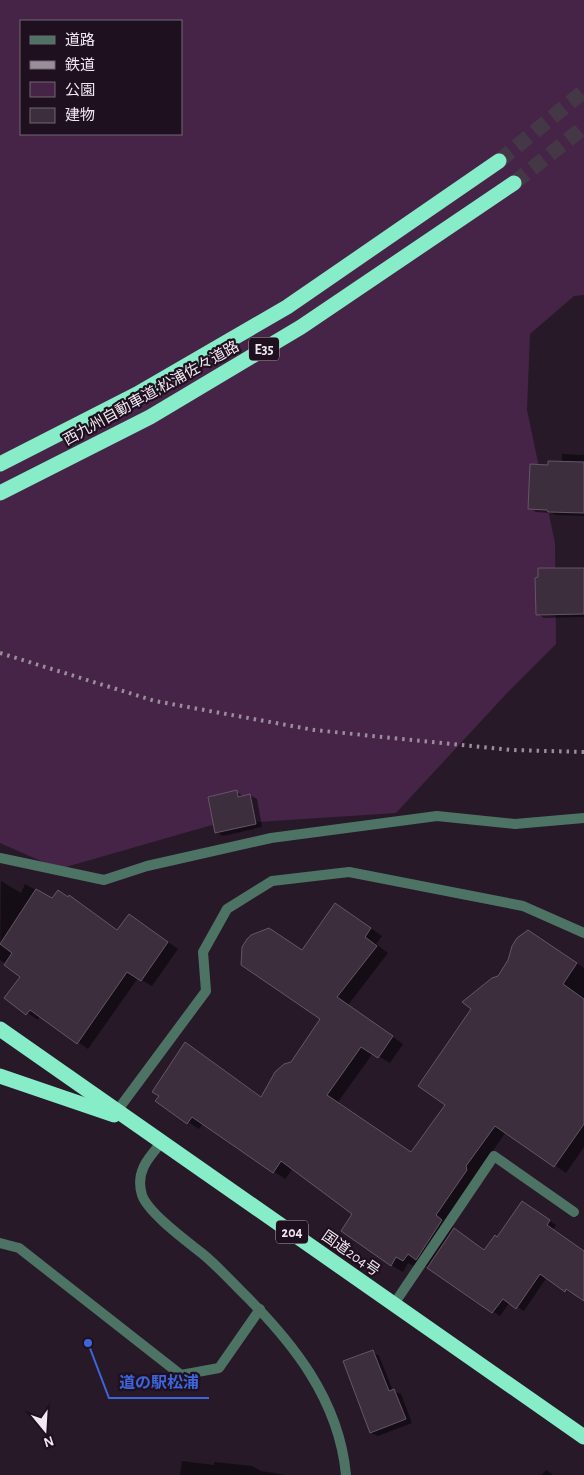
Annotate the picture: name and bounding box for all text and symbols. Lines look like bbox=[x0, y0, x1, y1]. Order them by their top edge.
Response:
legend bbox=[20, 20, 182, 135]
text: 道路 bbox=[65, 32, 95, 48]
text: 鉄道 bbox=[65, 57, 95, 73]
text: 公園 bbox=[65, 82, 95, 98]
text: 建物 bbox=[65, 107, 95, 123]
street label: 西九州自動車道;松浦佐々道路 bbox=[60, 337, 242, 448]
road number: E35 bbox=[249, 338, 279, 360]
road number: 204 bbox=[276, 1220, 308, 1244]
street label: 国道204号 bbox=[319, 1227, 383, 1279]
callout: 道の駅松浦 bbox=[109, 1367, 209, 1398]
text: 道の駅松浦 bbox=[119, 1373, 199, 1391]
north arrow bbox=[20, 1405, 70, 1455]
text: N bbox=[42, 1433, 56, 1450]

